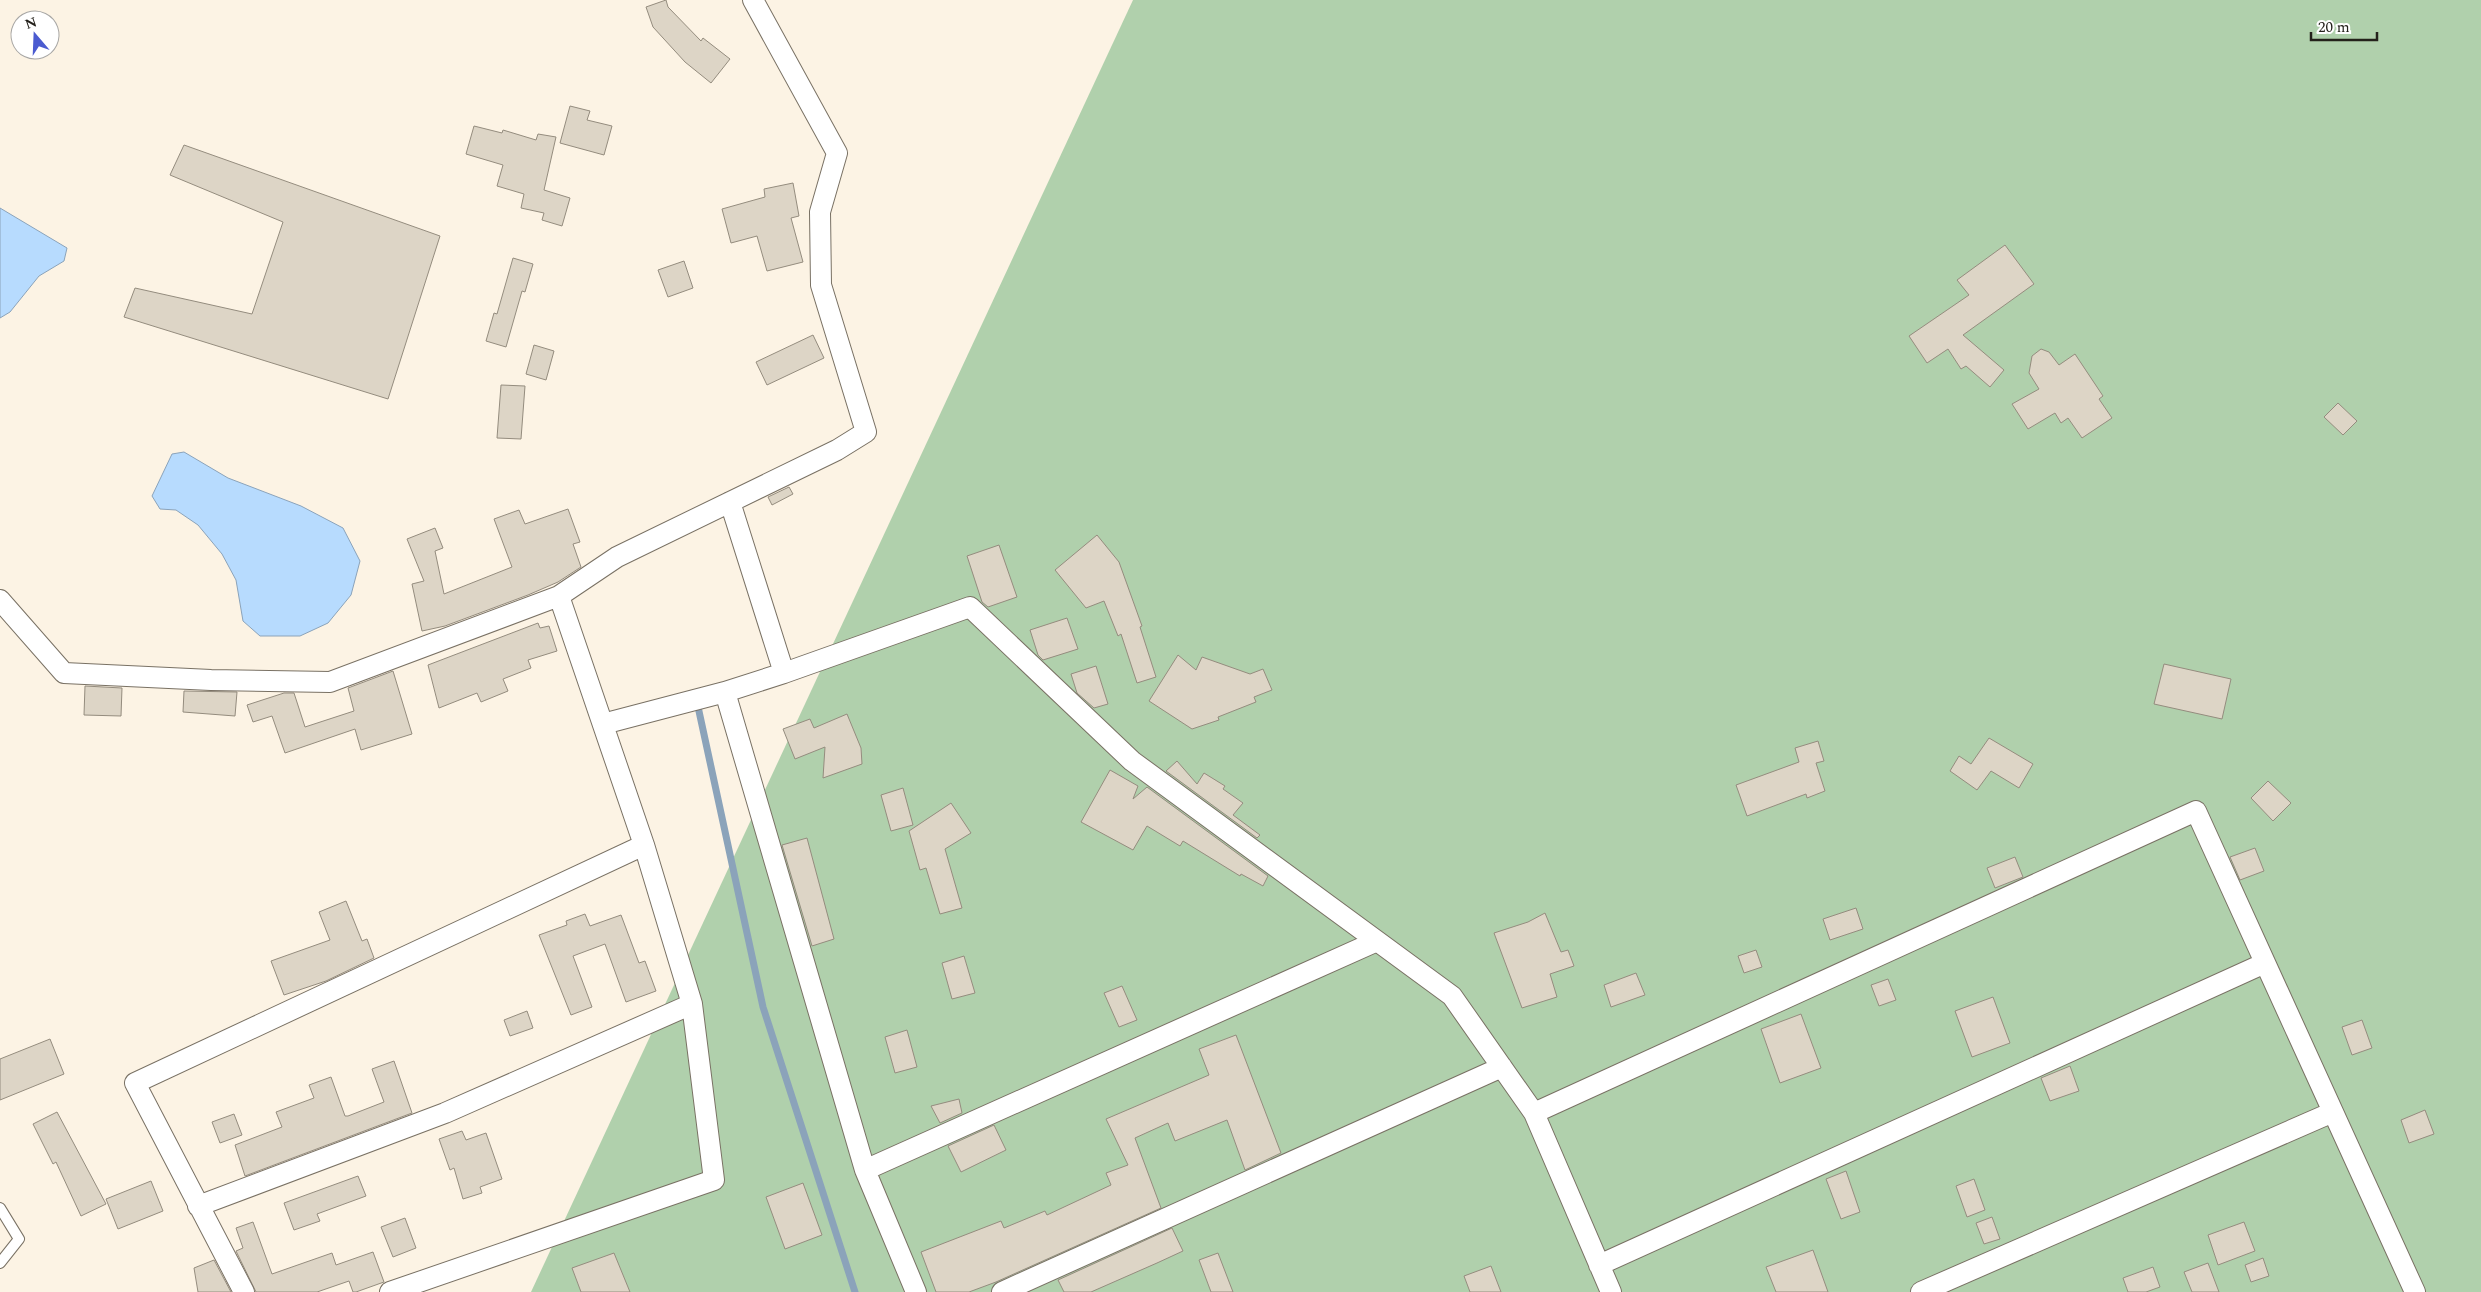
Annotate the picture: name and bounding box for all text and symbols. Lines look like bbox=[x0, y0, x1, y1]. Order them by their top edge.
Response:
north arrow bbox=[10, 10, 60, 60]
scale bar bbox=[2311, 10, 2377, 42]
text: N bbox=[22, 11, 40, 35]
text: 20 m bbox=[2318, 16, 2350, 39]

